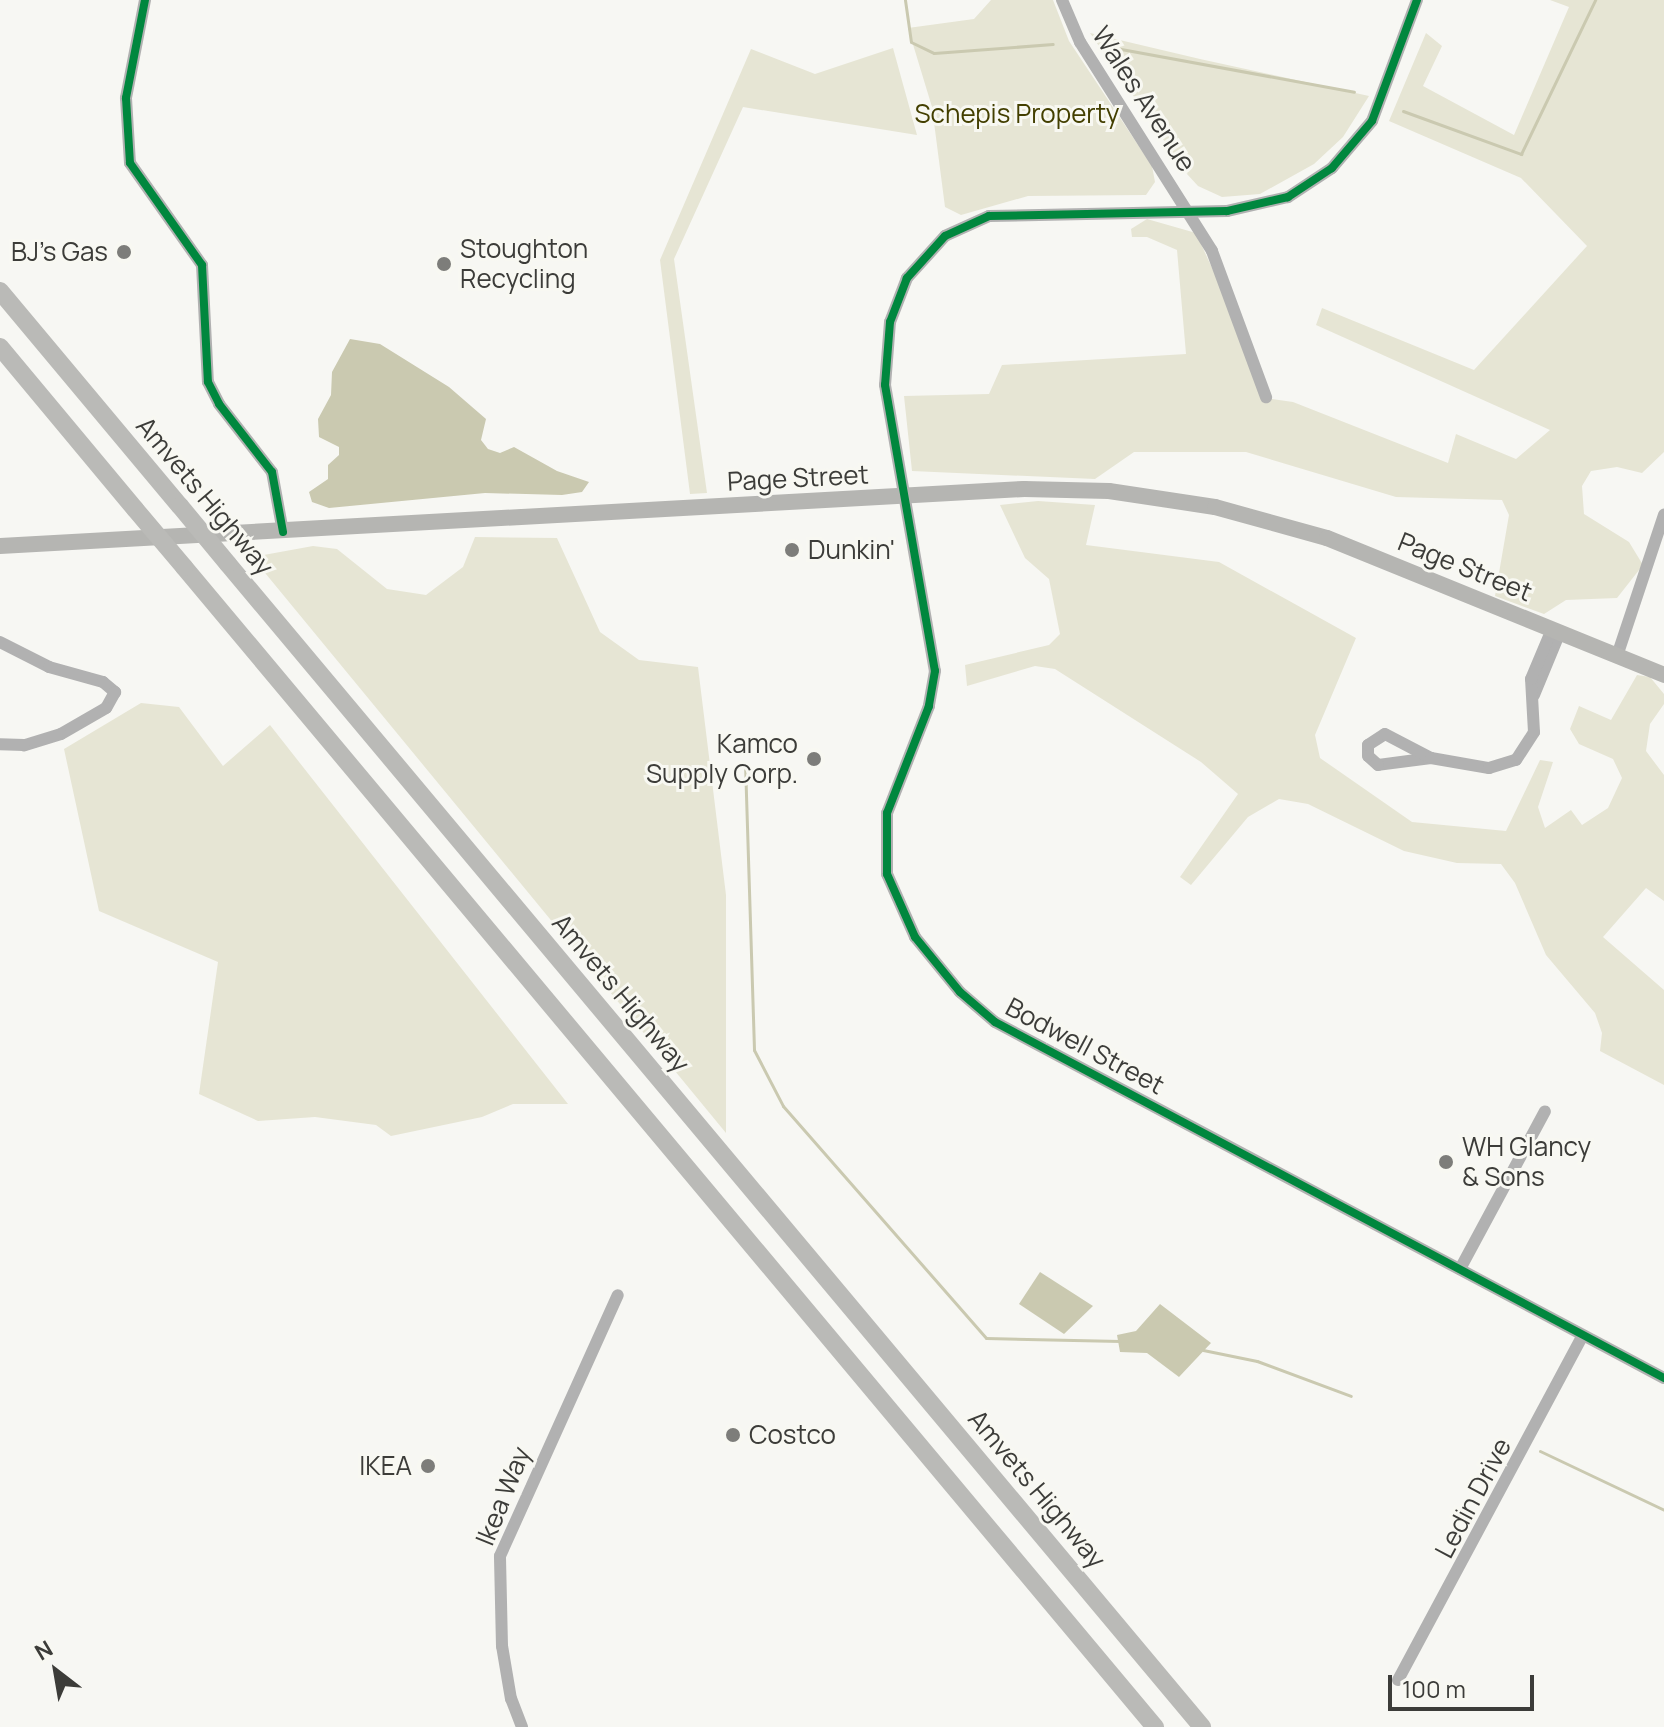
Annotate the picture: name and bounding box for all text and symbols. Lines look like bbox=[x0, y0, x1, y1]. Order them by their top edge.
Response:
street label: Wales Avenue bbox=[1086, 21, 1202, 177]
park label: Schepis Property bbox=[915, 98, 1119, 130]
place label: Stoughton Recycling bbox=[460, 233, 588, 294]
place label: BJ's Gas bbox=[11, 236, 108, 268]
marker: BJ's Gas bbox=[115, 243, 133, 261]
marker: Stoughton Recycling bbox=[435, 255, 453, 273]
street label: Amvets Highway bbox=[130, 411, 280, 581]
street label: Page Street bbox=[726, 459, 870, 497]
street label: Page Street bbox=[1393, 526, 1537, 608]
place label: Dunkin' bbox=[808, 534, 895, 566]
marker: Dunkin' bbox=[783, 541, 801, 559]
place label: Kamco Supply Corp. bbox=[646, 728, 798, 790]
marker: Kamco Supply Corp. bbox=[805, 750, 823, 768]
street label: Amvets Highway bbox=[546, 908, 696, 1078]
street label: Bodwell Street bbox=[1000, 991, 1170, 1101]
place label: WH Glancy & Sons bbox=[1462, 1131, 1591, 1192]
marker: WH Glancy & Sons bbox=[1437, 1153, 1455, 1171]
street label: Amvets Highway bbox=[962, 1404, 1112, 1574]
place label: Costco bbox=[749, 1419, 836, 1451]
marker: Costco bbox=[724, 1426, 742, 1444]
street label: Ledin Drive bbox=[1428, 1433, 1518, 1563]
street label: Ikea Way bbox=[469, 1442, 537, 1550]
place label: IKEA bbox=[359, 1450, 412, 1482]
marker: IKEA bbox=[419, 1457, 437, 1475]
north arrow bbox=[16, 1631, 96, 1711]
text: N bbox=[29, 1634, 58, 1667]
scale bar bbox=[1392, 1659, 1538, 1709]
text: 100 m bbox=[1402, 1672, 1466, 1705]

